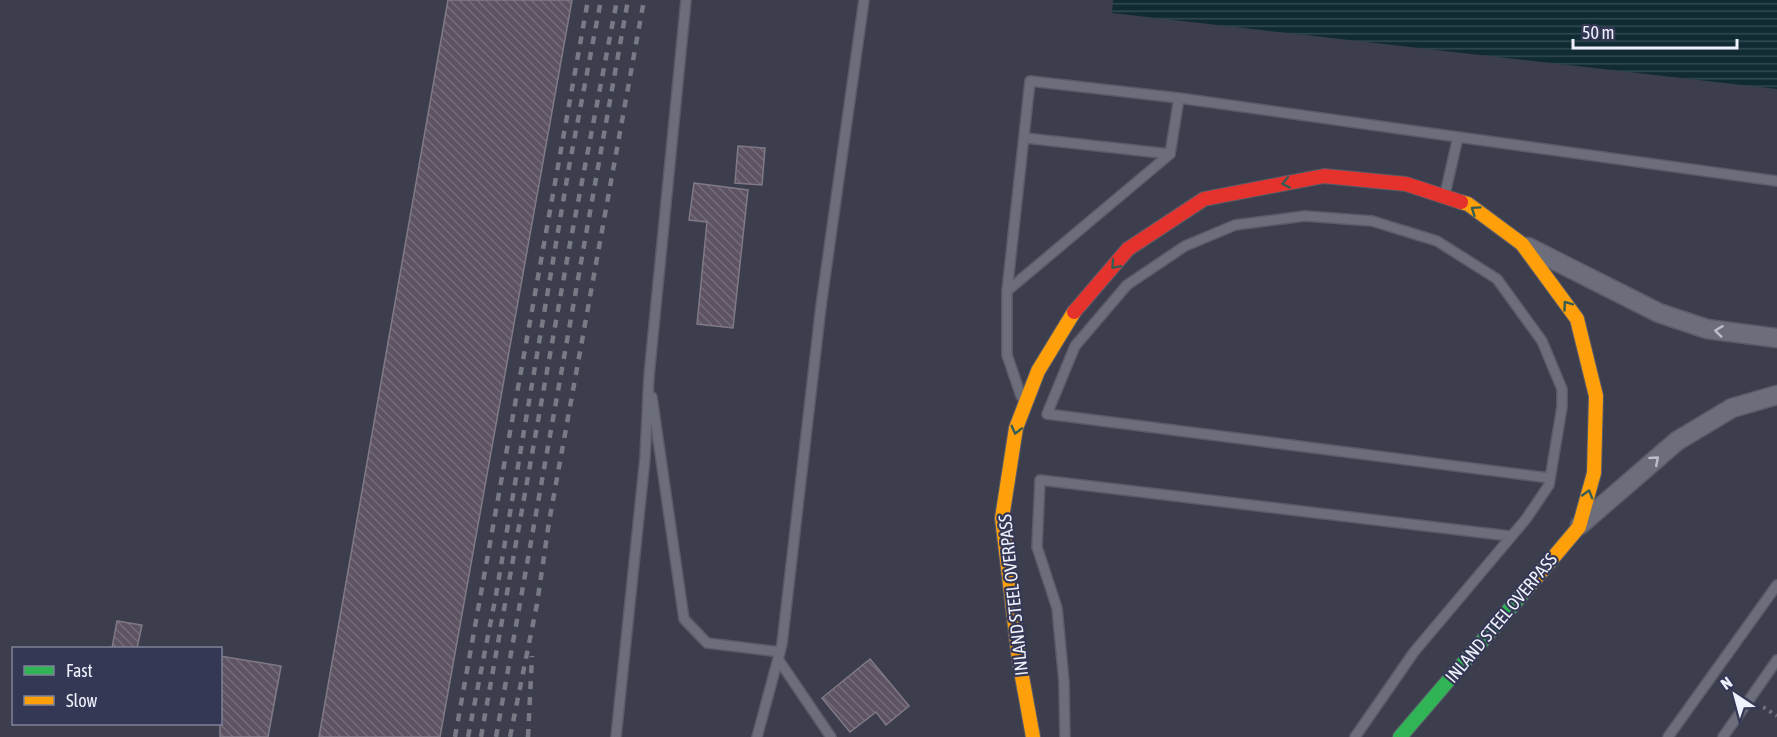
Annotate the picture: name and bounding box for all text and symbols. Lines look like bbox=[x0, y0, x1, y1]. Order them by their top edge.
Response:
scale bar bbox=[1573, 12, 1736, 50]
text: 50 m bbox=[1582, 22, 1614, 43]
one-way arrow bbox=[1281, 176, 1291, 189]
one-way arrow bbox=[1470, 206, 1481, 217]
one-way arrow bbox=[1111, 258, 1122, 269]
one-way arrow bbox=[1563, 301, 1574, 312]
one-way arrow bbox=[1714, 325, 1724, 338]
one-way arrow bbox=[1011, 425, 1024, 435]
one-way arrow bbox=[1648, 457, 1659, 468]
one-way arrow bbox=[1581, 489, 1593, 500]
street label: INLAND STEEL OVERPASS bbox=[994, 513, 1032, 677]
street label: INLAND STEEL OVERPASS bbox=[1441, 549, 1561, 687]
legend bbox=[12, 647, 222, 725]
text: Fast bbox=[66, 660, 93, 681]
north arrow bbox=[1705, 665, 1765, 725]
text: N bbox=[1717, 673, 1735, 693]
text: Slow bbox=[66, 690, 97, 711]

